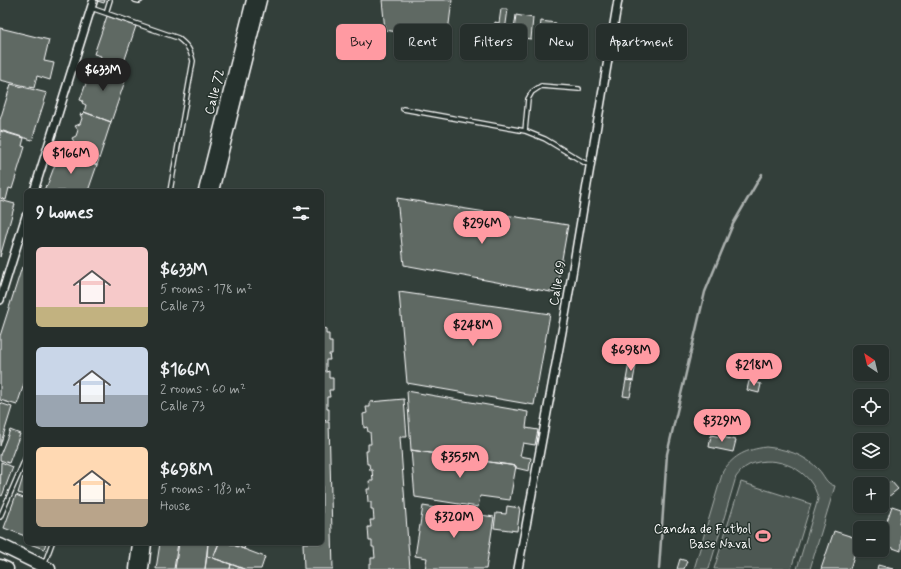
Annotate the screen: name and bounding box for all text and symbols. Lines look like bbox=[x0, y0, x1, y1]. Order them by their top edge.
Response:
chip: Buy bbox=[336, 24, 386, 60]
chip: Rent bbox=[394, 24, 452, 60]
chip: Filters bbox=[460, 24, 527, 60]
chip: New bbox=[535, 24, 588, 60]
chip: Apartment bbox=[596, 24, 687, 60]
pin: $633M bbox=[75, 58, 131, 92]
text: $633M bbox=[85, 62, 121, 79]
street label: Calle 72 bbox=[201, 67, 229, 116]
pin: $166M bbox=[43, 141, 99, 175]
text: $166M bbox=[52, 145, 90, 162]
text: 9 homes bbox=[36, 202, 93, 224]
icon: filters bbox=[290, 202, 312, 224]
pin: $296M bbox=[454, 211, 510, 245]
text: $296M bbox=[462, 215, 502, 232]
text: $633M bbox=[160, 259, 208, 281]
street label: Calle 69 bbox=[546, 259, 570, 307]
icon: home bbox=[68, 263, 116, 311]
text: 5 rooms · 178 m² bbox=[160, 281, 252, 298]
text: Calle 73 bbox=[160, 298, 205, 315]
pin: $248M bbox=[445, 313, 501, 347]
text: $248M bbox=[453, 317, 493, 334]
pin: $698M bbox=[603, 338, 659, 372]
text: $698M bbox=[611, 342, 651, 359]
north arrow bbox=[853, 345, 889, 381]
map controls bbox=[853, 345, 889, 557]
pin: $218M bbox=[726, 353, 782, 387]
text: $218M bbox=[735, 357, 773, 374]
text: $166M bbox=[160, 359, 210, 381]
icon: home bbox=[68, 363, 116, 411]
text: 2 rooms · 60 m² bbox=[160, 381, 246, 398]
button: locate bbox=[853, 389, 889, 425]
text: Calle 73 bbox=[160, 398, 205, 415]
pin: $329M bbox=[694, 409, 750, 443]
text: $329M bbox=[703, 413, 741, 430]
button: layers bbox=[853, 433, 889, 469]
pin: $355M bbox=[432, 445, 488, 479]
text: $355M bbox=[440, 449, 480, 466]
text: $698M bbox=[160, 459, 213, 481]
icon: home bbox=[68, 463, 116, 511]
button: + bbox=[853, 477, 889, 513]
text: 5 rooms · 183 m² bbox=[160, 481, 251, 498]
text: House bbox=[160, 498, 191, 515]
pin: $320M bbox=[426, 505, 482, 539]
text: $320M bbox=[434, 509, 474, 526]
place label: Cancha de Futbol Base Naval bbox=[654, 521, 751, 553]
button: − bbox=[853, 521, 889, 557]
sports icon: Cancha de Futbol Base Naval bbox=[754, 527, 772, 545]

